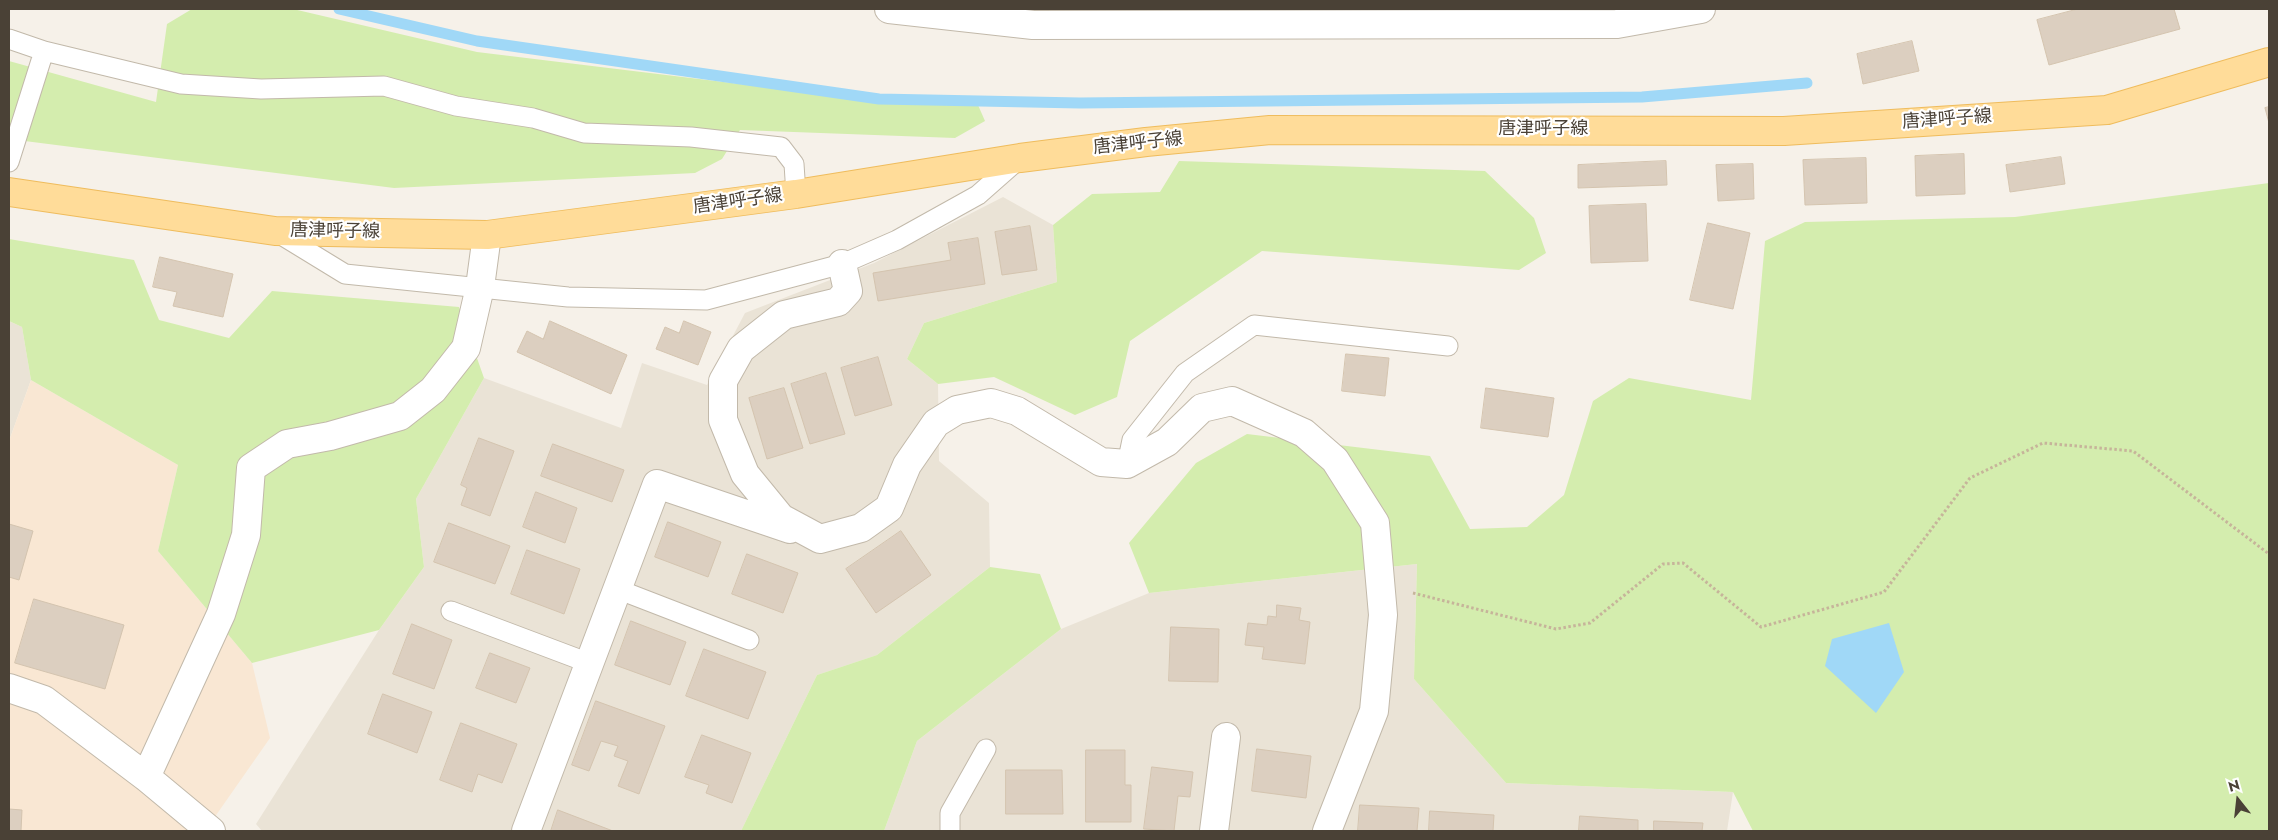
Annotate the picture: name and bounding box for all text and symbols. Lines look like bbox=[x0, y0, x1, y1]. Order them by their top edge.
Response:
street label: 唐津呼子線 bbox=[1901, 106, 1993, 134]
street label: 唐津呼子線 bbox=[1498, 119, 1588, 141]
street label: 唐津呼子線 bbox=[1092, 129, 1184, 159]
street label: 唐津呼子線 bbox=[692, 185, 784, 219]
street label: 唐津呼子線 bbox=[290, 220, 380, 244]
text: N bbox=[2226, 774, 2242, 797]
north arrow bbox=[2213, 775, 2263, 825]

